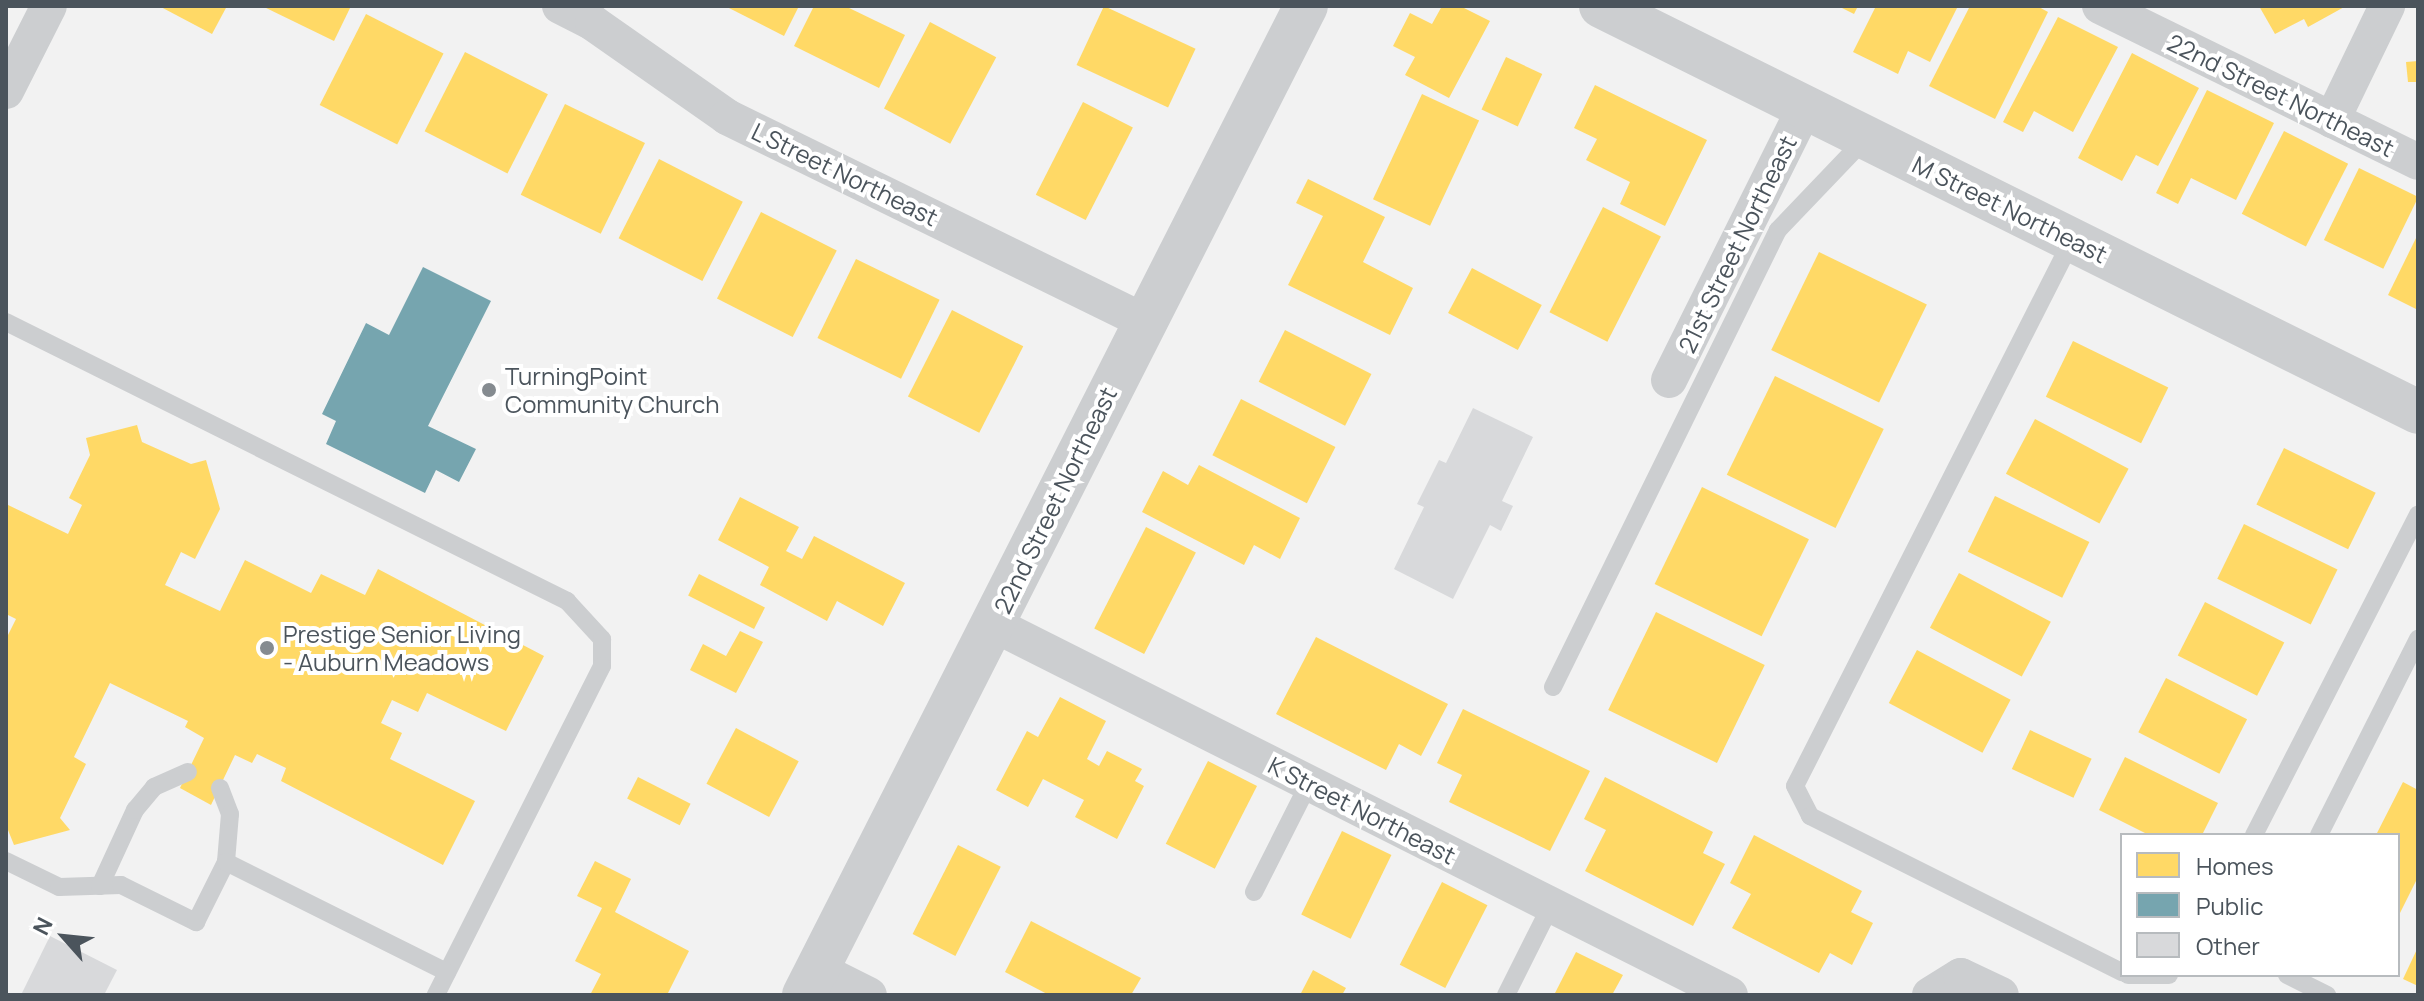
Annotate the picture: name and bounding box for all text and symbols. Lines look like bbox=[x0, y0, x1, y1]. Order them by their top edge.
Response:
street label: 22nd Street Northeast bbox=[2163, 28, 2399, 162]
street label: L Street Northeast bbox=[747, 116, 943, 232]
street label: 21st Street Northeast bbox=[1672, 131, 1802, 357]
street label: M Street Northeast bbox=[1908, 149, 2112, 269]
place label: TurningPoint Community Church bbox=[505, 362, 720, 418]
marker: TurningPoint Community Church bbox=[480, 381, 498, 399]
street label: 22nd Street Northeast bbox=[988, 382, 1122, 618]
place label: Prestige Senior Living - Auburn Meadows bbox=[283, 620, 521, 676]
marker: Prestige Senior Living - Auburn Meadows bbox=[258, 639, 276, 657]
street label: K Street Northeast bbox=[1263, 750, 1461, 870]
legend bbox=[2120, 833, 2400, 977]
text: Homes bbox=[2196, 849, 2274, 882]
text: Public bbox=[2196, 889, 2263, 922]
north arrow bbox=[24, 897, 104, 977]
text: N bbox=[26, 912, 60, 940]
text: Other bbox=[2196, 929, 2260, 962]

